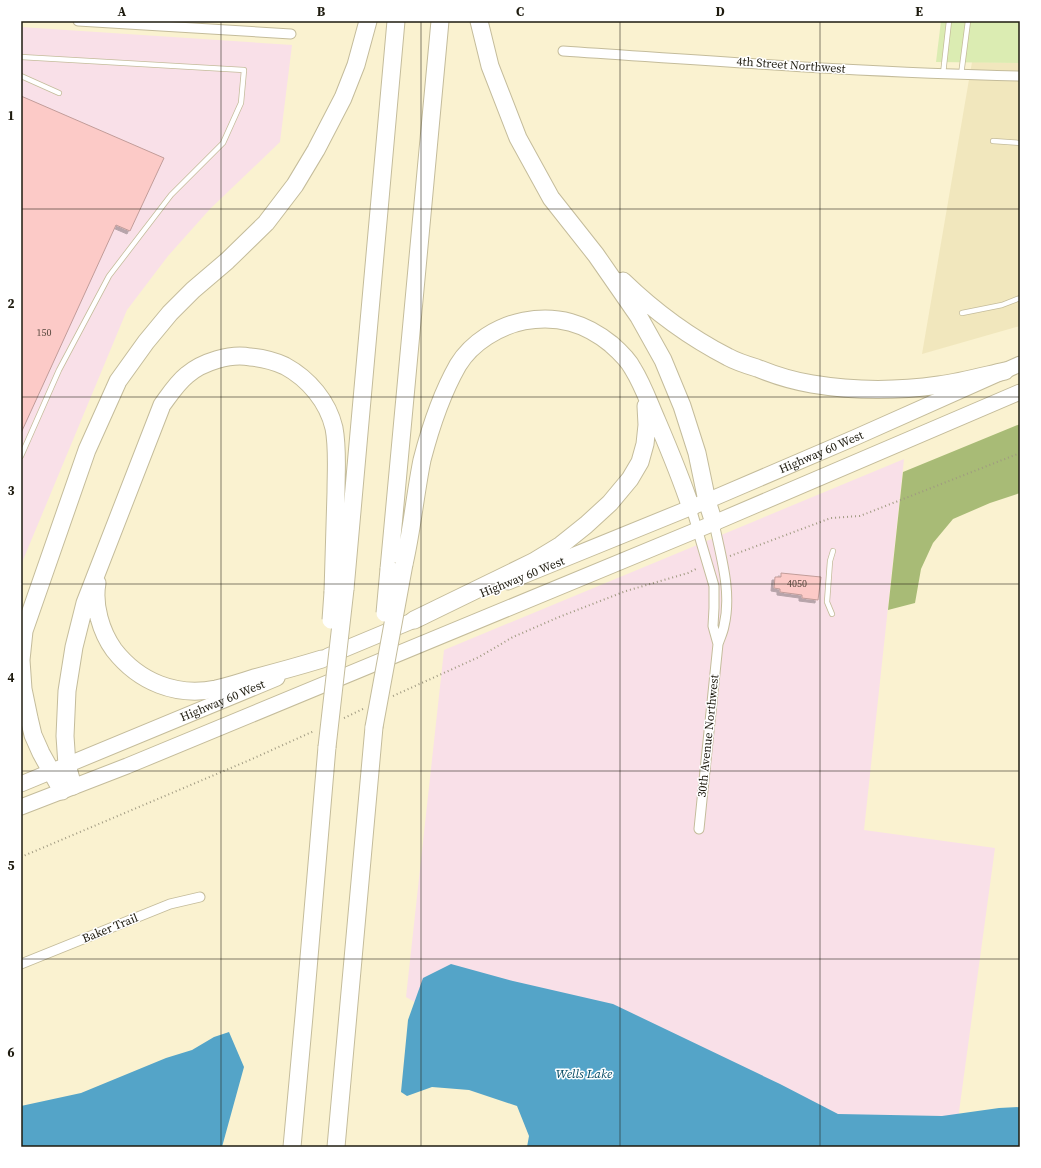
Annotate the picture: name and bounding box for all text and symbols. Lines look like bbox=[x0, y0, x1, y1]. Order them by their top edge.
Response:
text: A bbox=[118, 3, 127, 20]
text: B bbox=[317, 3, 326, 20]
text: C bbox=[516, 3, 524, 20]
text: D bbox=[715, 3, 725, 20]
text: E bbox=[915, 3, 923, 20]
street label: 4th Street Northwest bbox=[736, 53, 846, 77]
text: 1 bbox=[7, 107, 15, 124]
text: 2 bbox=[7, 295, 15, 312]
house number: 150 bbox=[37, 326, 52, 339]
street label: Highway 60 West bbox=[776, 427, 866, 477]
text: 3 bbox=[7, 482, 15, 499]
street label: Highway 60 West bbox=[477, 553, 567, 601]
house number: 4050 bbox=[787, 577, 807, 590]
text: 4 bbox=[7, 669, 15, 686]
street label: 30th Avenue Northwest bbox=[694, 674, 722, 798]
street label: Highway 60 West bbox=[178, 676, 267, 725]
text: 5 bbox=[7, 857, 15, 874]
street label: Baker Trail bbox=[80, 909, 141, 946]
text: 6 bbox=[7, 1044, 15, 1061]
water label: Wells Lake bbox=[556, 1065, 613, 1082]

